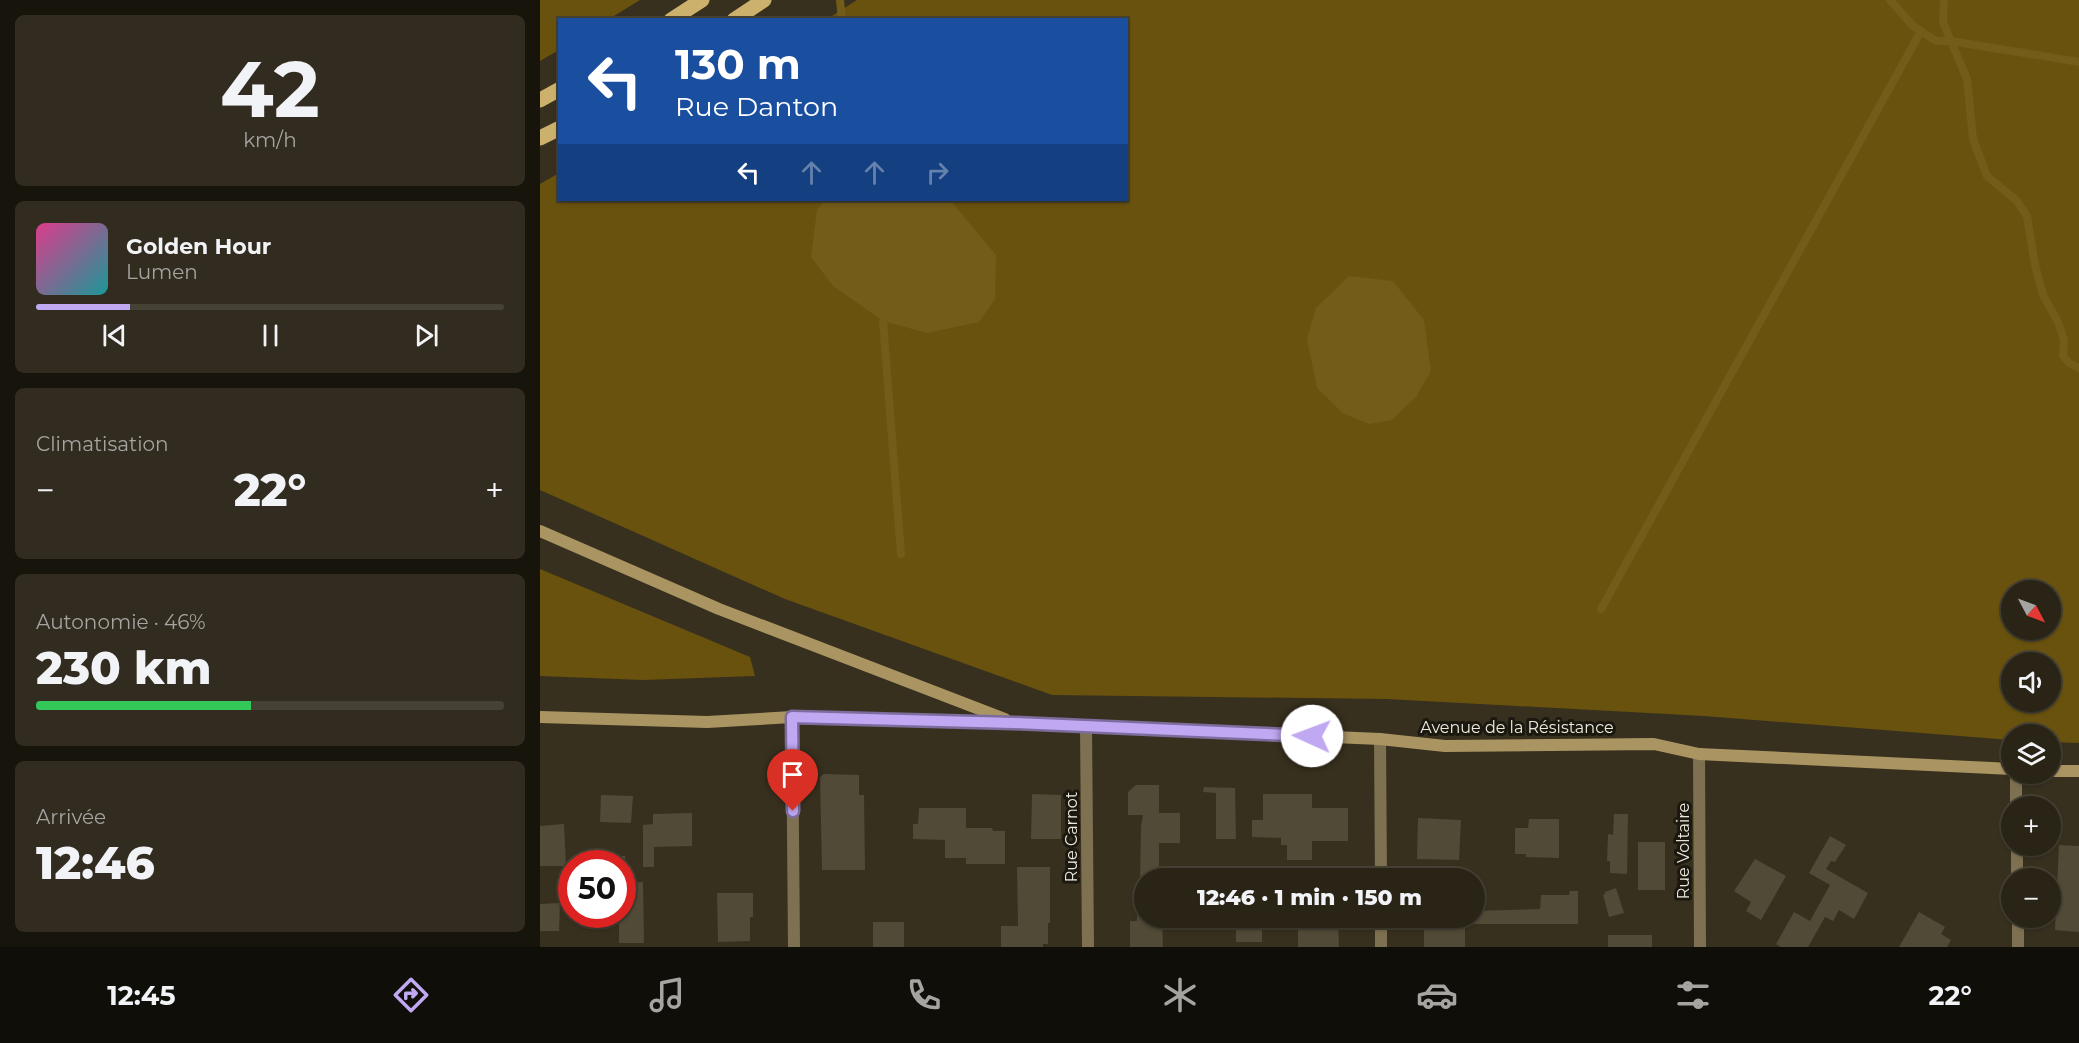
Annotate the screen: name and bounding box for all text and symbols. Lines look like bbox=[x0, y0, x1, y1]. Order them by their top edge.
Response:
text: 130 m bbox=[675, 38, 801, 90]
text: 42 bbox=[220, 41, 320, 137]
icon: left bbox=[576, 42, 654, 120]
text: Rue Danton bbox=[675, 90, 838, 123]
text: km/h bbox=[243, 128, 297, 152]
icon: left bbox=[732, 156, 765, 189]
icon: ahead bbox=[795, 156, 828, 189]
icon: ahead bbox=[858, 156, 891, 189]
icon: right bbox=[921, 156, 954, 189]
text: Golden Hour bbox=[126, 233, 271, 260]
text: Lumen bbox=[126, 260, 198, 284]
icon: previous bbox=[98, 319, 131, 352]
icon: pause bbox=[254, 319, 287, 352]
icon: next bbox=[410, 319, 443, 352]
text: Climatisation bbox=[36, 432, 169, 456]
text: 22° bbox=[234, 462, 306, 517]
text: − bbox=[36, 470, 55, 510]
text: + bbox=[485, 470, 504, 510]
north arrow bbox=[2001, 580, 2061, 640]
map controls bbox=[2001, 580, 2061, 928]
text: Autonomie · 46% bbox=[36, 610, 206, 634]
text: 230 km bbox=[36, 640, 211, 695]
button: sound bbox=[2001, 652, 2061, 712]
position arrow bbox=[1280, 704, 1344, 768]
street label: Avenue de la Résistance bbox=[1420, 718, 1614, 737]
button: layers bbox=[2001, 724, 2061, 784]
pin bbox=[767, 749, 818, 811]
icon: arrive bbox=[776, 758, 809, 791]
street label: Rue Carnot bbox=[1062, 791, 1081, 882]
button: + bbox=[2001, 796, 2061, 856]
street label: Rue Voltaire bbox=[1674, 803, 1693, 899]
text: Arrivée bbox=[36, 805, 106, 829]
text: 12:46 bbox=[36, 835, 155, 890]
speed limit sign: 50 bbox=[558, 850, 636, 928]
button: − bbox=[2001, 868, 2061, 928]
text: 12:46 · 1 min · 150 m bbox=[1197, 884, 1422, 911]
icon: directions bbox=[390, 974, 432, 1016]
icon: music bbox=[646, 974, 688, 1016]
icon: phone bbox=[903, 974, 945, 1016]
icon: climate bbox=[1159, 974, 1201, 1016]
icon: car bbox=[1416, 974, 1458, 1016]
icon: filters bbox=[1672, 974, 1714, 1016]
text: 12:45 bbox=[107, 979, 175, 1012]
text: 22° bbox=[1929, 979, 1972, 1012]

